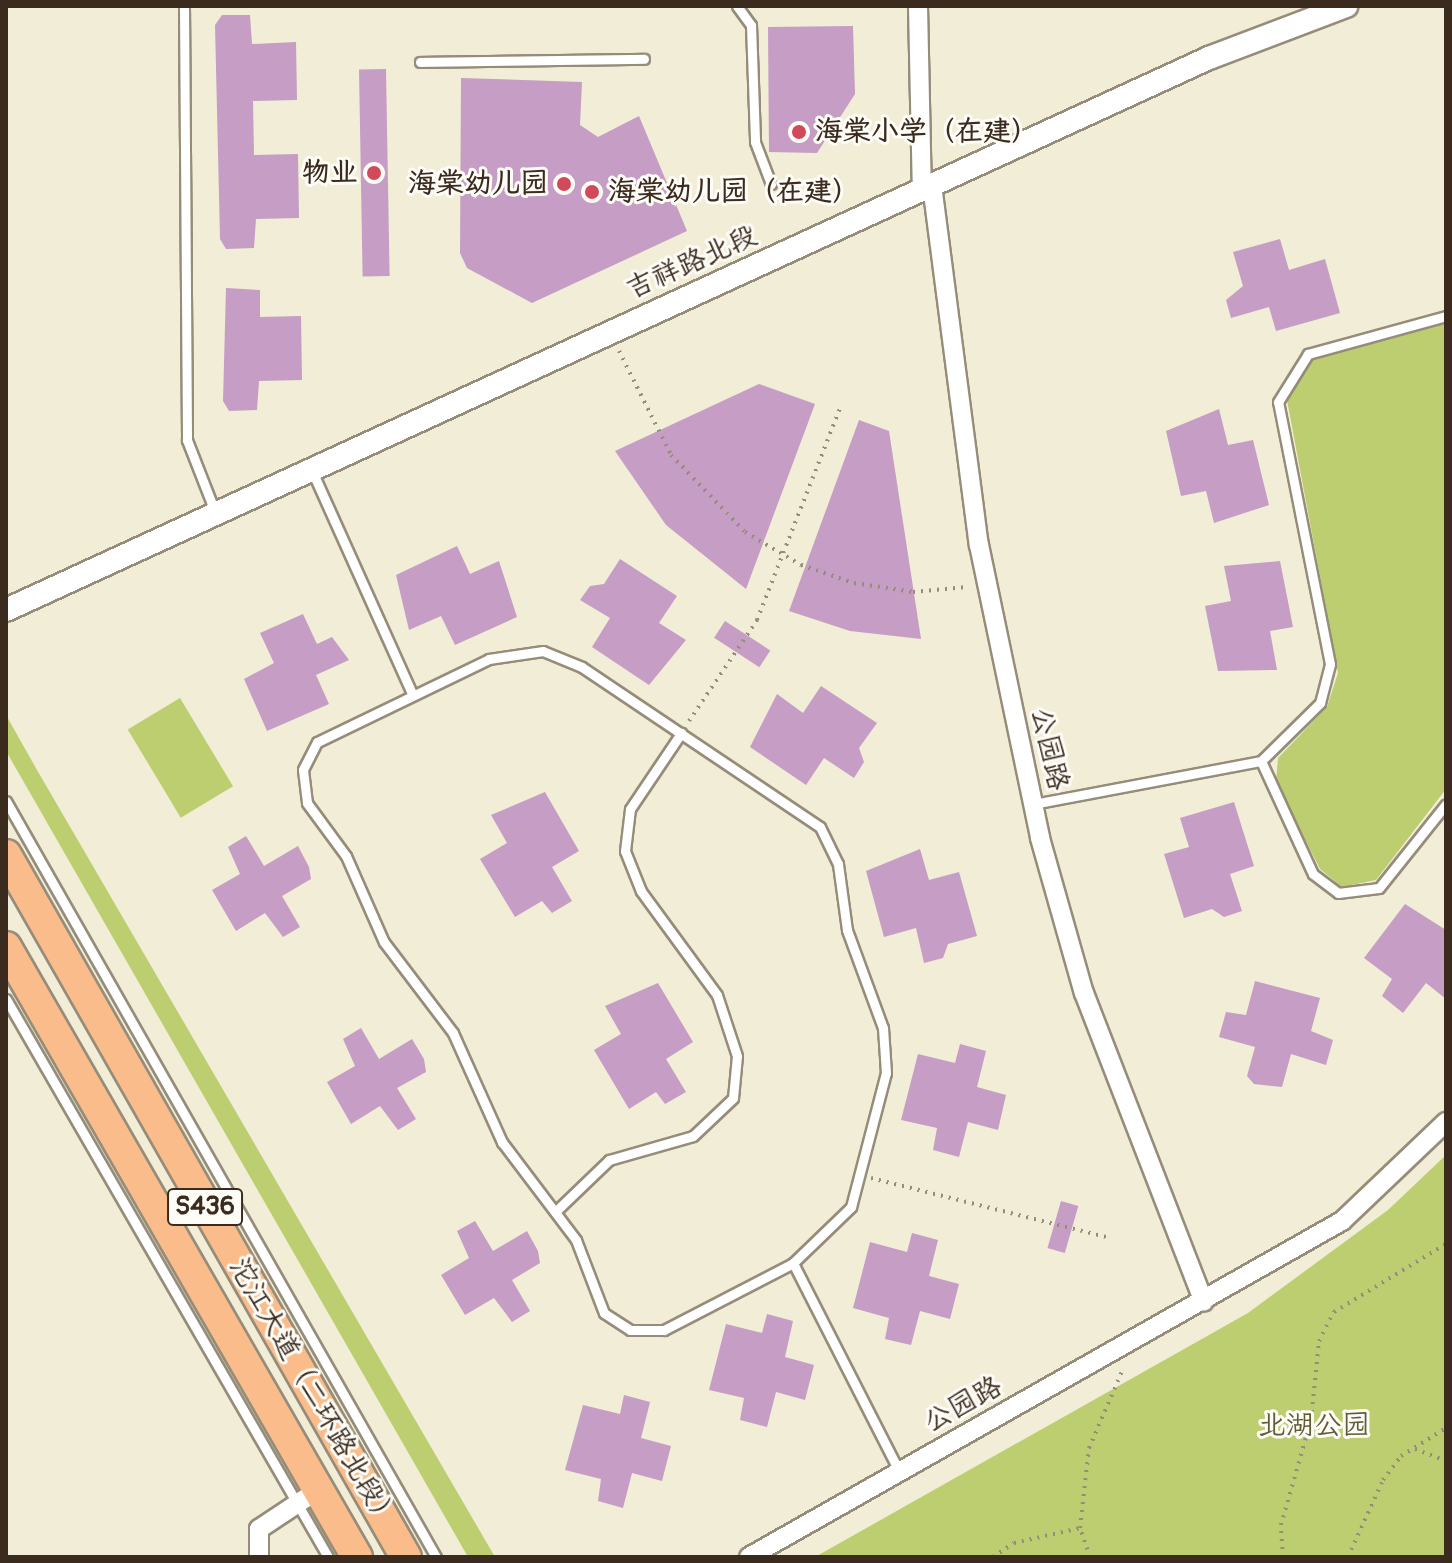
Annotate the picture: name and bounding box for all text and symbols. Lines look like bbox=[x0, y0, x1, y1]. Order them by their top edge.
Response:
place label: 海棠小学（在建） bbox=[815, 115, 1039, 149]
marker: 海棠小学（在建） bbox=[790, 123, 808, 141]
place label: 物业 bbox=[302, 156, 358, 190]
marker: 物业 bbox=[365, 164, 383, 182]
place label: 海棠幼儿园 bbox=[408, 167, 548, 201]
marker: 海棠幼儿园 bbox=[555, 175, 573, 193]
place label: 海棠幼儿园（在建） bbox=[608, 175, 860, 209]
marker: 海棠幼儿园（在建） bbox=[583, 183, 601, 201]
street label: 吉祥路北段 bbox=[621, 219, 763, 307]
street label: 公园路 bbox=[1023, 704, 1075, 794]
road number: S436 bbox=[167, 1185, 243, 1229]
street label: 沱江大道（二环路北段） bbox=[221, 1252, 405, 1536]
street label: 公园路 bbox=[918, 1370, 1008, 1440]
park label: 北湖公园 bbox=[1258, 1409, 1370, 1443]

